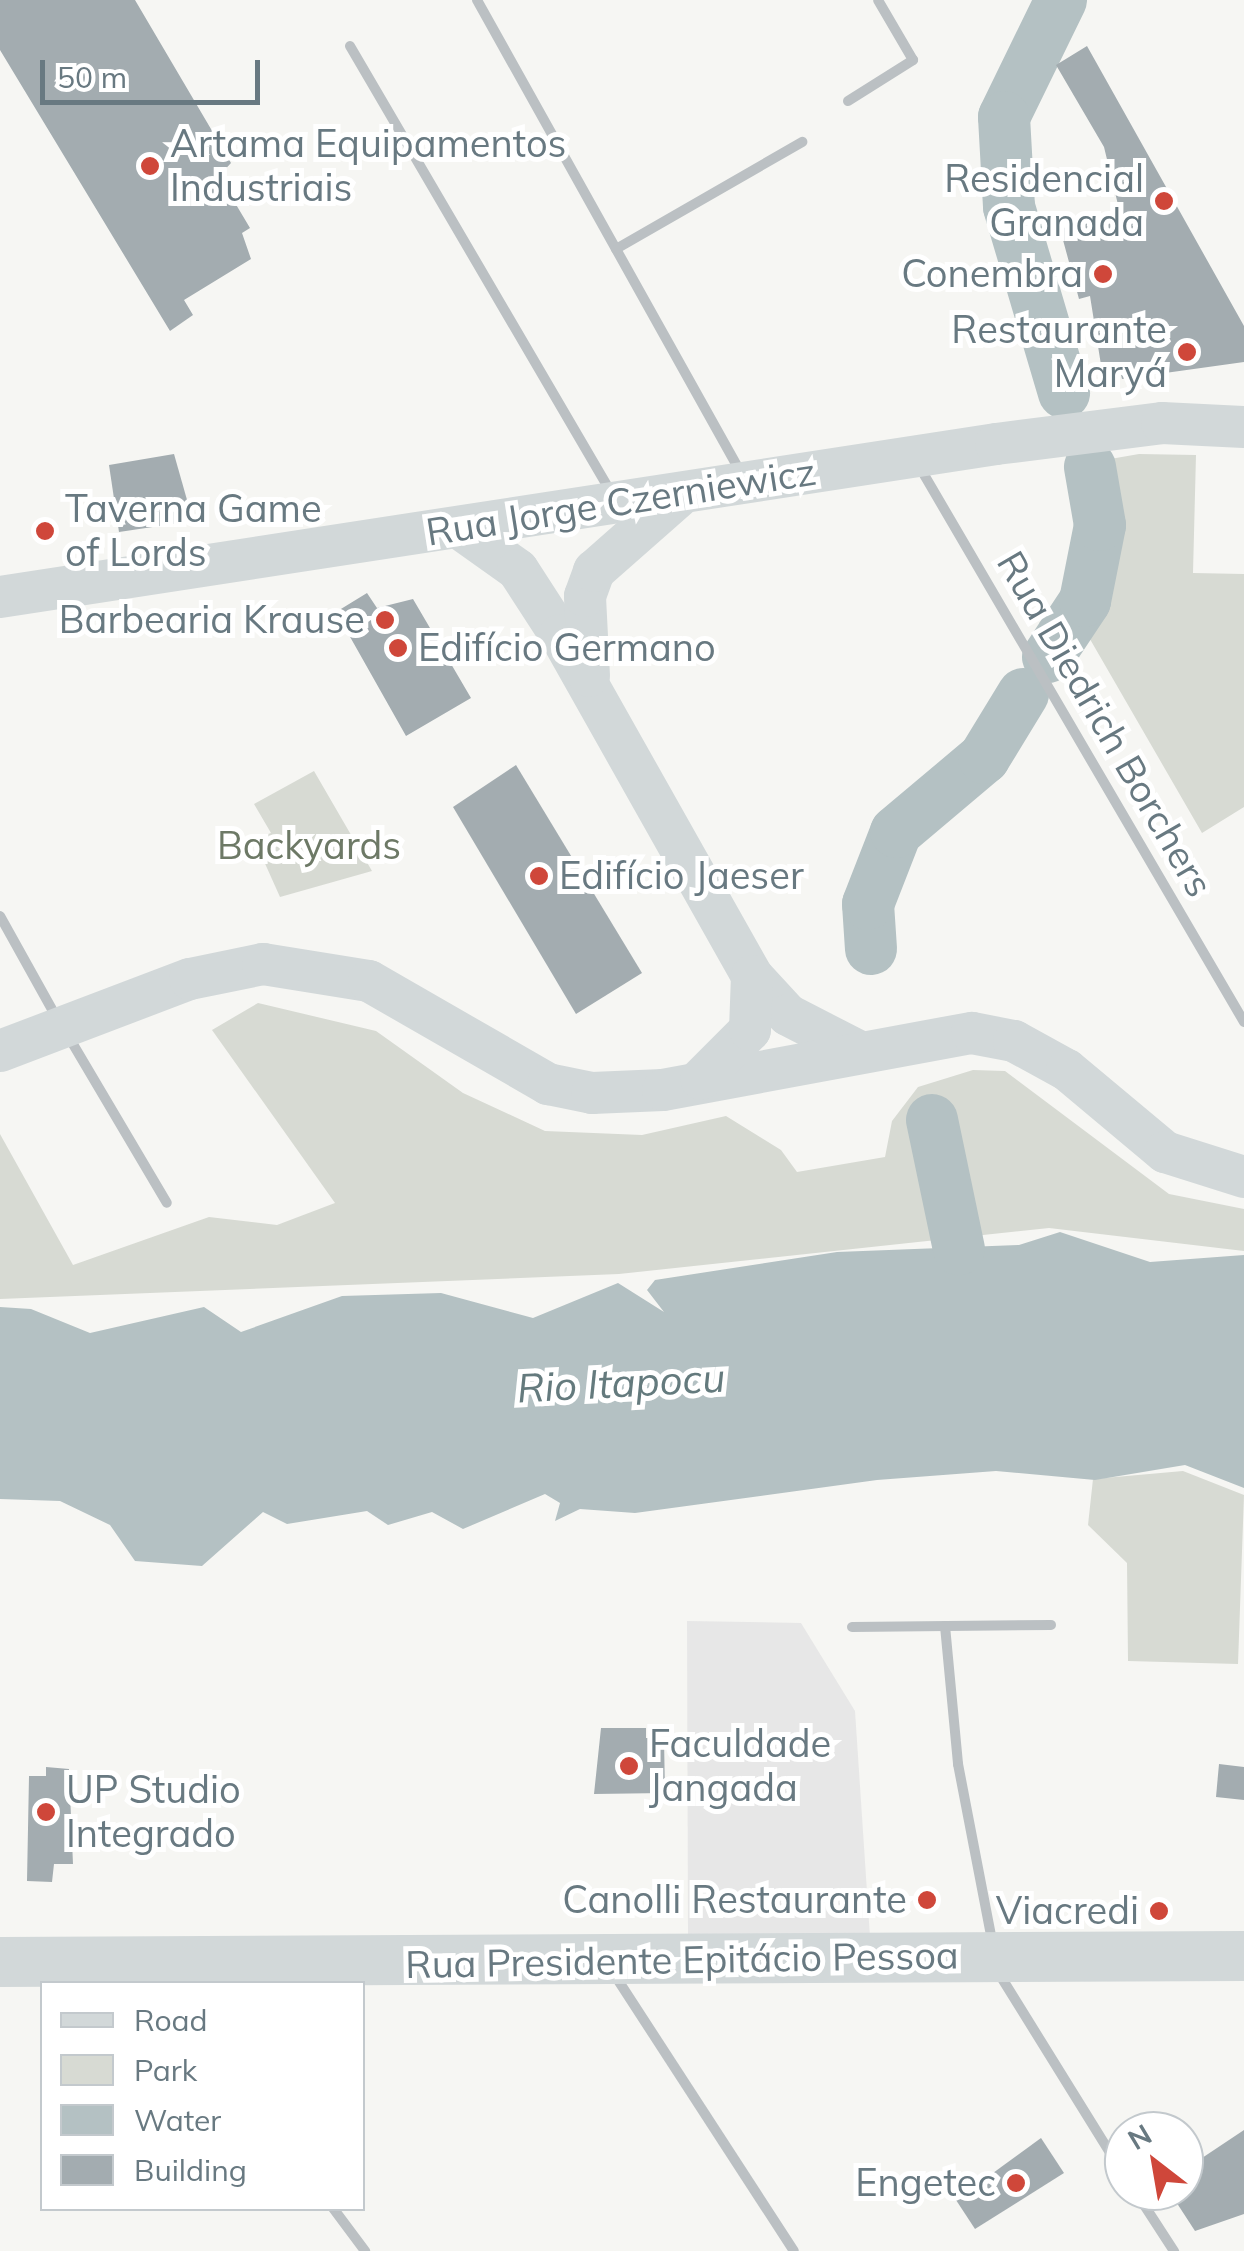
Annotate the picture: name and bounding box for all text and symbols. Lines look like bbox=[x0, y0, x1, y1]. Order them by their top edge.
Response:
scale bar bbox=[45, 40, 265, 102]
text: 50 m bbox=[57, 58, 127, 96]
place label: Artama Equipamentos Industriais bbox=[170, 121, 566, 210]
marker: Artama Equipamentos Industriais bbox=[139, 155, 161, 177]
place label: Residencial Granada bbox=[944, 156, 1144, 245]
marker: Residencial Granada bbox=[1153, 190, 1175, 212]
place label: Conembra bbox=[901, 251, 1083, 297]
marker: Conembra bbox=[1092, 263, 1114, 285]
place label: Restaurante Maryá bbox=[951, 307, 1167, 396]
marker: Restaurante Maryá bbox=[1176, 341, 1198, 363]
street label: Rua Jorge Czerniewicz bbox=[423, 449, 819, 555]
place label: Taverna Game of Lords bbox=[65, 486, 322, 576]
marker: Taverna Game of Lords bbox=[34, 520, 56, 542]
street label: Rua Diedrich Borchers bbox=[988, 543, 1222, 905]
place label: Barbearia Krause bbox=[59, 597, 365, 643]
marker: Barbearia Krause bbox=[374, 609, 396, 631]
place label: Edifício Germano bbox=[418, 625, 716, 671]
marker: Edifício Germano bbox=[387, 637, 409, 659]
park label: Backyards bbox=[217, 823, 401, 869]
place label: Edifício Jaeser bbox=[559, 853, 804, 899]
marker: Edifício Jaeser bbox=[528, 865, 550, 887]
water label: Rio Itapocu bbox=[516, 1353, 726, 1411]
place label: Faculdade Jangada bbox=[649, 1721, 831, 1810]
marker: Faculdade Jangada bbox=[618, 1755, 640, 1777]
place label: UP Studio Integrado bbox=[66, 1767, 241, 1856]
marker: UP Studio Integrado bbox=[35, 1801, 57, 1823]
place label: Canolli Restaurante bbox=[562, 1877, 907, 1923]
place label: Viacredi bbox=[996, 1888, 1139, 1934]
marker: Canolli Restaurante bbox=[916, 1889, 938, 1911]
marker: Viacredi bbox=[1148, 1900, 1170, 1922]
street label: Rua Presidente Epitácio Pessoa bbox=[405, 1932, 959, 1988]
legend bbox=[40, 1981, 365, 2211]
text: Road bbox=[134, 2001, 208, 2039]
text: Park bbox=[134, 2051, 197, 2089]
text: Water bbox=[134, 2101, 221, 2139]
north arrow bbox=[1104, 2111, 1204, 2211]
text: N bbox=[1121, 2116, 1157, 2157]
text: Building bbox=[134, 2151, 247, 2189]
place label: Engetec bbox=[855, 2160, 996, 2206]
marker: Engetec bbox=[1005, 2172, 1027, 2194]

